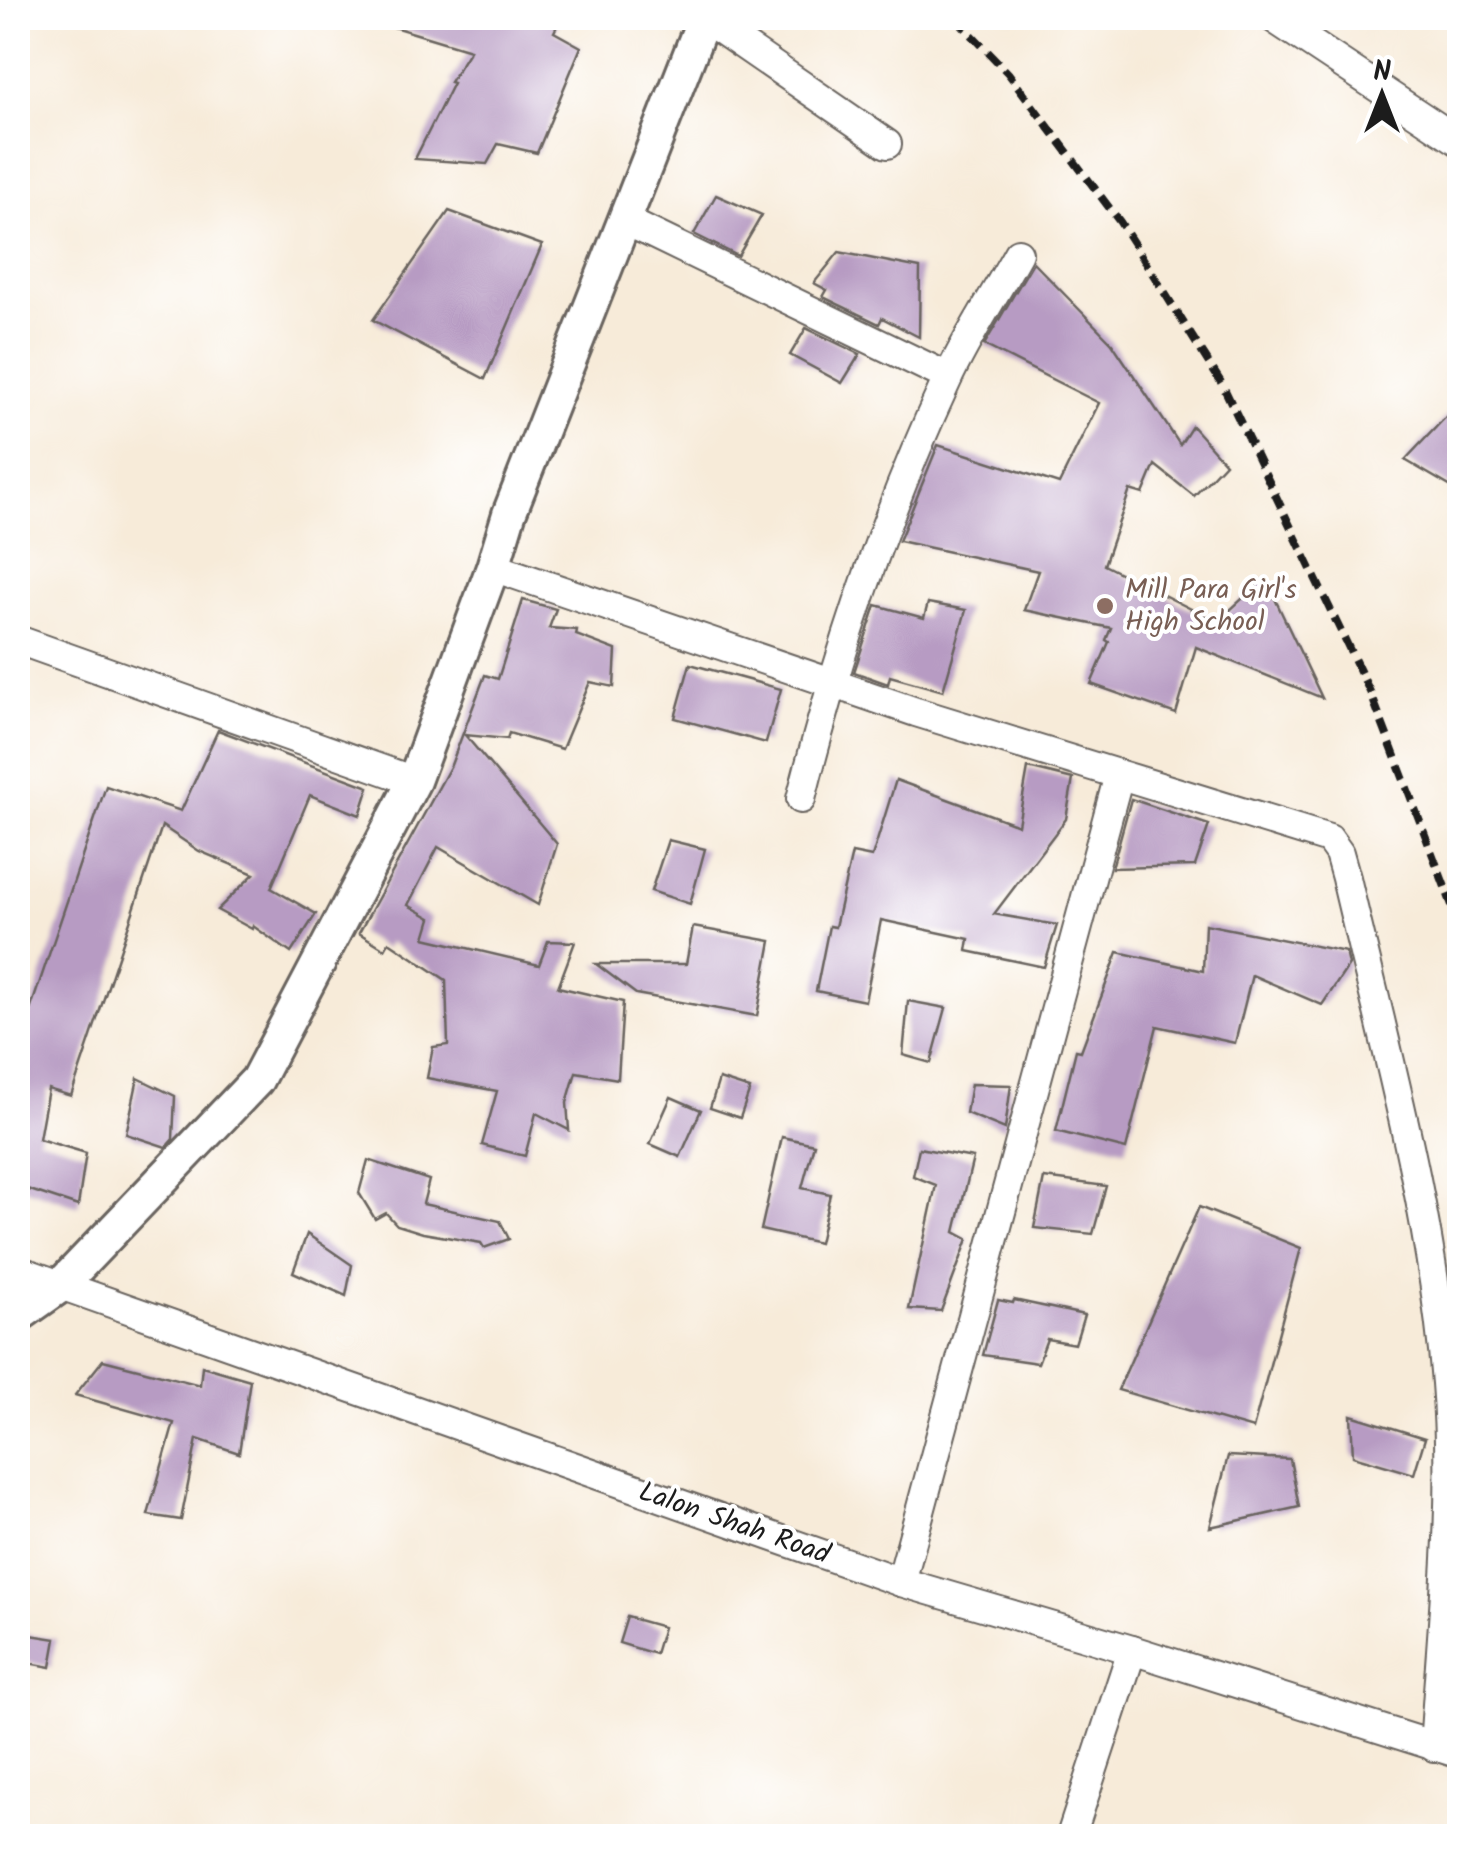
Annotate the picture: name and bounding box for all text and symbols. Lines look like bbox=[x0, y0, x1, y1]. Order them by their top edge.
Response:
north arrow bbox=[1332, 45, 1432, 145]
text: N bbox=[1373, 50, 1391, 95]
place label: Mill Para Girl's High School bbox=[1125, 568, 1297, 645]
marker: Mill Para Girl's High School bbox=[1094, 595, 1116, 617]
street label: Lalon Shah Road bbox=[632, 1470, 837, 1578]

